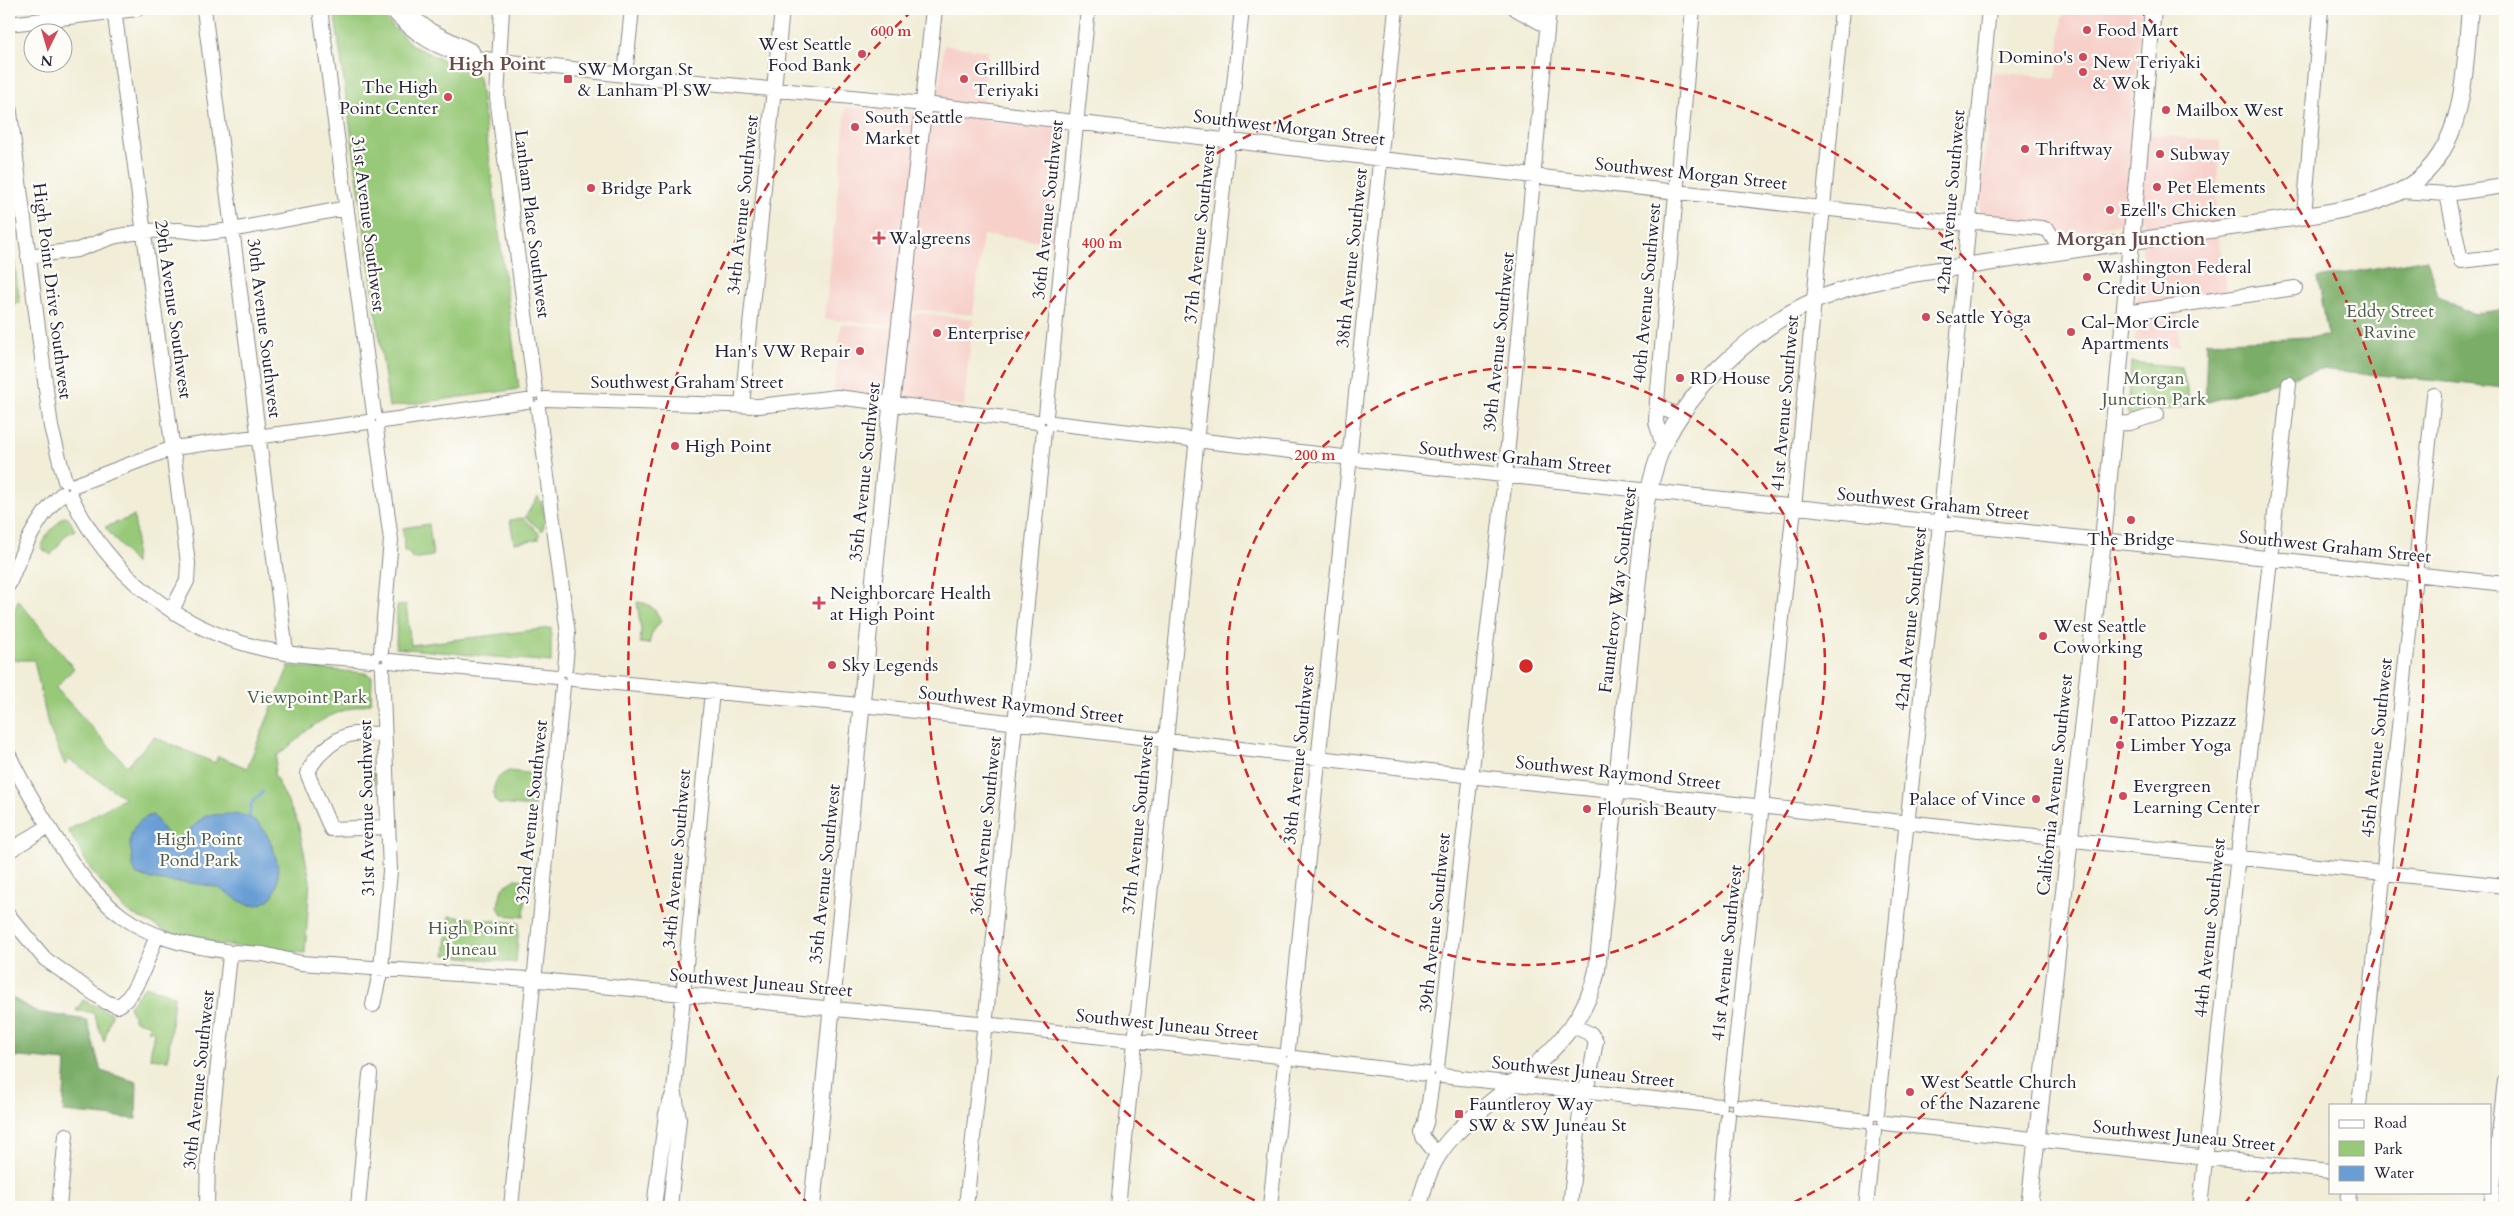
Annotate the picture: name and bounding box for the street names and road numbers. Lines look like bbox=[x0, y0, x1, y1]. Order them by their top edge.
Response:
street label: Southwest Morgan Street bbox=[1192, 104, 1387, 152]
street label: 42nd Avenue Southwest bbox=[1930, 109, 1972, 295]
street label: 34th Avenue Southwest bbox=[721, 114, 765, 296]
street label: 36th Avenue Southwest bbox=[1026, 119, 1070, 301]
street label: Lanham Place Southwest bbox=[508, 129, 556, 320]
street label: 31st Avenue Southwest bbox=[345, 135, 391, 314]
street label: 37th Avenue Southwest bbox=[1178, 143, 1222, 325]
street label: Southwest Morgan Street bbox=[1594, 151, 1788, 197]
street label: 38th Avenue Southwest bbox=[1330, 167, 1374, 349]
street label: High Point Drive Southwest bbox=[26, 181, 78, 401]
street label: 40th Avenue Southwest bbox=[1627, 202, 1667, 384]
street label: 29th Avenue Southwest bbox=[148, 218, 198, 400]
street label: 30th Avenue Southwest bbox=[241, 237, 287, 419]
street label: 39th Avenue Southwest bbox=[1477, 251, 1521, 433]
street label: 41st Avenue Southwest bbox=[1765, 314, 1805, 492]
street label: Southwest Graham Street bbox=[591, 370, 784, 395]
street label: 35th Avenue Southwest bbox=[843, 381, 887, 563]
street label: Southwest Graham Street bbox=[1418, 435, 1613, 481]
street label: Southwest Graham Street bbox=[1836, 481, 2031, 527]
street label: Fauntleroy Way Southwest bbox=[1593, 485, 1643, 695]
street label: Southwest Graham Street bbox=[2238, 524, 2433, 570]
street label: 42nd Avenue Southwest bbox=[1889, 525, 1933, 712]
street label: 45th Avenue Southwest bbox=[2355, 657, 2399, 839]
street label: 38th Avenue Southwest bbox=[1277, 664, 1321, 846]
street label: California Avenue Southwest bbox=[2031, 673, 2079, 897]
street label: Southwest Raymond Street bbox=[917, 680, 1125, 730]
street label: 32nd Avenue Southwest bbox=[510, 718, 554, 905]
street label: 31st Avenue Southwest bbox=[353, 719, 381, 897]
street label: 37th Avenue Southwest bbox=[1116, 734, 1160, 916]
street label: 36th Avenue Southwest bbox=[964, 735, 1008, 917]
street label: Southwest Raymond Street bbox=[1514, 750, 1722, 796]
street label: 34th Avenue Southwest bbox=[657, 768, 697, 950]
street label: 35th Avenue Southwest bbox=[803, 783, 847, 965]
street label: 39th Avenue Southwest bbox=[1413, 832, 1457, 1014]
street label: 44th Avenue Southwest bbox=[2188, 837, 2232, 1019]
street label: 41st Avenue Southwest bbox=[1705, 864, 1749, 1042]
street label: Southwest Juneau Street bbox=[669, 963, 854, 1003]
street label: 30th Avenue Southwest bbox=[177, 989, 221, 1171]
street label: Southwest Juneau Street bbox=[1074, 1003, 1260, 1047]
street label: Southwest Juneau Street bbox=[1490, 1050, 1676, 1094]
street label: Southwest Juneau Street bbox=[2091, 1114, 2277, 1158]

